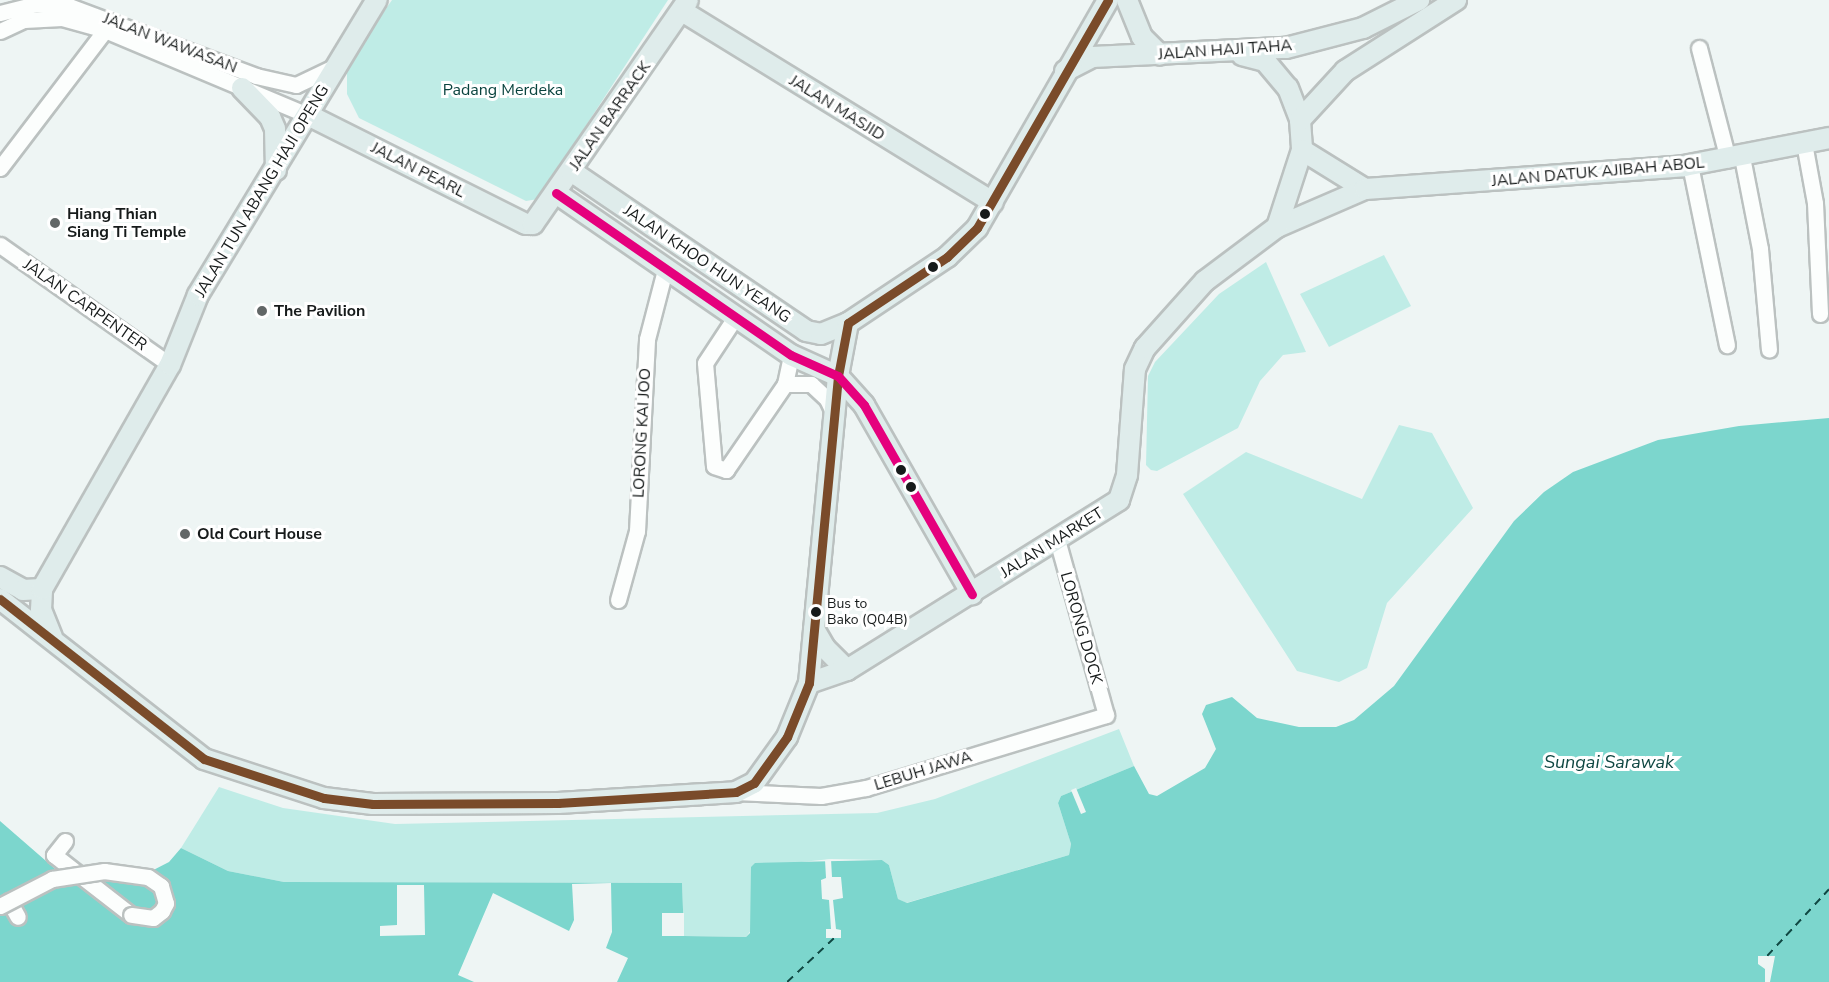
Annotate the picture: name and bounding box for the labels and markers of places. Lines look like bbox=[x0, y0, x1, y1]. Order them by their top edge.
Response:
place label: Hiang Thian Siang Ti Temple bbox=[67, 204, 186, 242]
unlabelled marker bbox=[979, 208, 991, 220]
marker: Hiang Thian Siang Ti Temple bbox=[48, 216, 62, 230]
unlabelled marker bbox=[927, 261, 939, 273]
place label: The Pavilion bbox=[274, 301, 365, 321]
marker: The Pavilion bbox=[255, 304, 269, 318]
unlabelled marker bbox=[895, 464, 907, 476]
unlabelled marker bbox=[905, 481, 917, 493]
place label: Old Court House bbox=[197, 524, 322, 544]
marker: Old Court House bbox=[178, 527, 192, 541]
place label: Bus to Bako (Q04B) bbox=[827, 596, 908, 628]
marker: Bus to Bako (Q04B) bbox=[810, 606, 822, 618]

